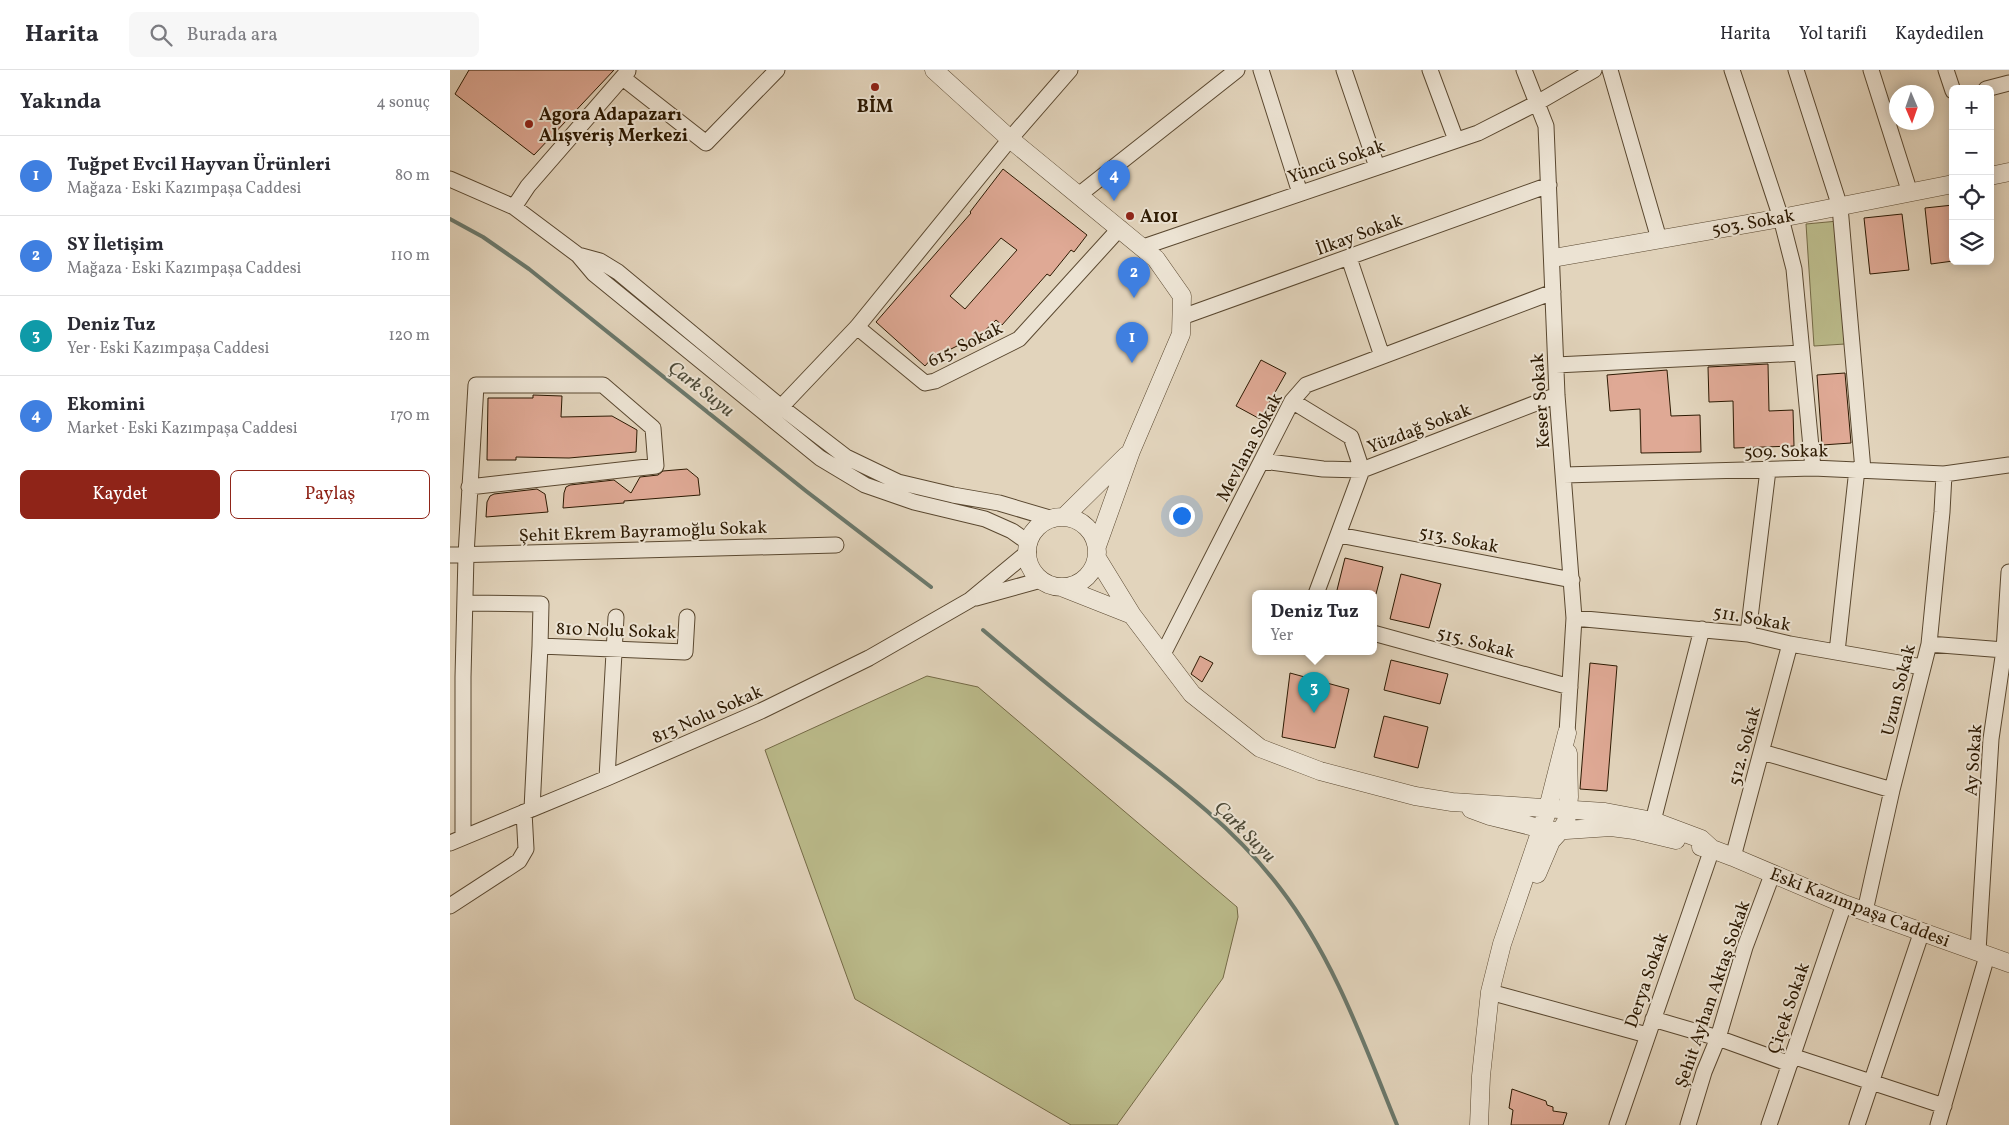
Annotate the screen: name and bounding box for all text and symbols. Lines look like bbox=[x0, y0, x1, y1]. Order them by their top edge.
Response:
search box bbox=[129, 12, 479, 57]
text: Harita bbox=[25, 18, 99, 52]
icon: search bbox=[147, 21, 175, 49]
text: Burada ara bbox=[187, 22, 278, 48]
text: Harita bbox=[1720, 22, 1771, 47]
text: Yol tarifi bbox=[1799, 22, 1867, 47]
text: Kaydedilen bbox=[1895, 22, 1984, 47]
marker: BİM bbox=[869, 81, 881, 93]
north arrow bbox=[1889, 85, 1934, 130]
map controls bbox=[1949, 85, 1994, 265]
button: + bbox=[1949, 85, 1994, 130]
text: Yakında bbox=[20, 88, 101, 117]
text: 4 sonuç bbox=[376, 92, 430, 114]
place label: BİM bbox=[857, 95, 893, 120]
place label: Agora Adapazarı Alışveriş Merkezi bbox=[539, 103, 688, 149]
marker: Agora Adapazarı Alışveriş Merkezi bbox=[523, 118, 535, 130]
button: − bbox=[1949, 130, 1994, 175]
street label: Yüncü Sokak bbox=[1285, 134, 1389, 191]
text: Tuğpet Evcil Hayvan Ürünleri bbox=[67, 152, 331, 178]
pin: 4 bbox=[1098, 160, 1130, 201]
text: 1 bbox=[33, 165, 39, 187]
text: 80 m bbox=[395, 165, 430, 187]
button: locate bbox=[1949, 175, 1994, 220]
text: Mağaza · Eski Kazımpaşa Caddesi bbox=[67, 178, 301, 200]
street label: 503. Sokak bbox=[1710, 204, 1797, 243]
place label: A101 bbox=[1140, 205, 1178, 230]
street label: İlkay Sokak bbox=[1313, 208, 1407, 263]
marker: A101 bbox=[1124, 210, 1136, 222]
button: layers bbox=[1949, 220, 1994, 265]
text: SY İletişim bbox=[67, 232, 164, 258]
text: 2 bbox=[32, 245, 40, 267]
text: 110 m bbox=[391, 245, 430, 267]
pin: 2 bbox=[1118, 257, 1150, 298]
text: Mağaza · Eski Kazımpaşa Caddesi bbox=[67, 258, 301, 280]
text: Deniz Tuz bbox=[67, 312, 155, 338]
street label: 615. Sokak bbox=[924, 316, 1007, 374]
pin: 1 bbox=[1116, 322, 1148, 363]
text: 3 bbox=[32, 325, 40, 347]
text: 120 m bbox=[388, 325, 430, 347]
text: Yer · Eski Kazımpaşa Caddesi bbox=[67, 338, 269, 360]
street label: Keser Sokak bbox=[1526, 352, 1557, 449]
water label: Çark Suyu bbox=[662, 355, 740, 424]
street label: Mevlana Sokak bbox=[1211, 389, 1290, 506]
text: Ekomini bbox=[67, 392, 145, 418]
street label: Yüzdağ Sokak bbox=[1364, 398, 1475, 461]
text: 4 bbox=[31, 405, 41, 427]
text: 170 m bbox=[390, 405, 430, 427]
text: Market · Eski Kazımpaşa Caddesi bbox=[67, 418, 298, 440]
street label: 509. Sokak bbox=[1744, 439, 1829, 466]
button: Kaydet bbox=[20, 470, 220, 519]
button: Paylaş bbox=[230, 470, 430, 519]
your location bbox=[1169, 503, 1195, 529]
street label: Şehit Ekrem Bayramoğlu Sokak bbox=[518, 516, 768, 549]
street label: 513. Sokak bbox=[1417, 521, 1501, 560]
popup bbox=[1252, 590, 1377, 655]
text: Deniz Tuz bbox=[1270, 599, 1359, 625]
street label: 511. Sokak bbox=[1711, 600, 1793, 639]
street label: 810 Nolu Sokak bbox=[555, 617, 677, 646]
street label: 515. Sokak bbox=[1434, 621, 1518, 666]
text: Yer bbox=[1270, 625, 1293, 647]
street label: Uzun Sokak bbox=[1876, 642, 1923, 739]
pin: 3 bbox=[1298, 672, 1330, 713]
street label: 813 Nolu Sokak bbox=[648, 680, 767, 751]
street label: 512. Sokak bbox=[1723, 704, 1768, 789]
street label: Ay Sokak bbox=[1960, 723, 1990, 797]
water label: Çark Suyu bbox=[1208, 796, 1282, 869]
street label: Eski Kazımpaşa Caddesi bbox=[1766, 862, 1953, 954]
street label: Şehit Ayhan Aktaş Sokak bbox=[1670, 897, 1757, 1092]
street label: Derya Sokak bbox=[1619, 929, 1675, 1032]
street label: Çiçek Sokak bbox=[1762, 959, 1817, 1058]

